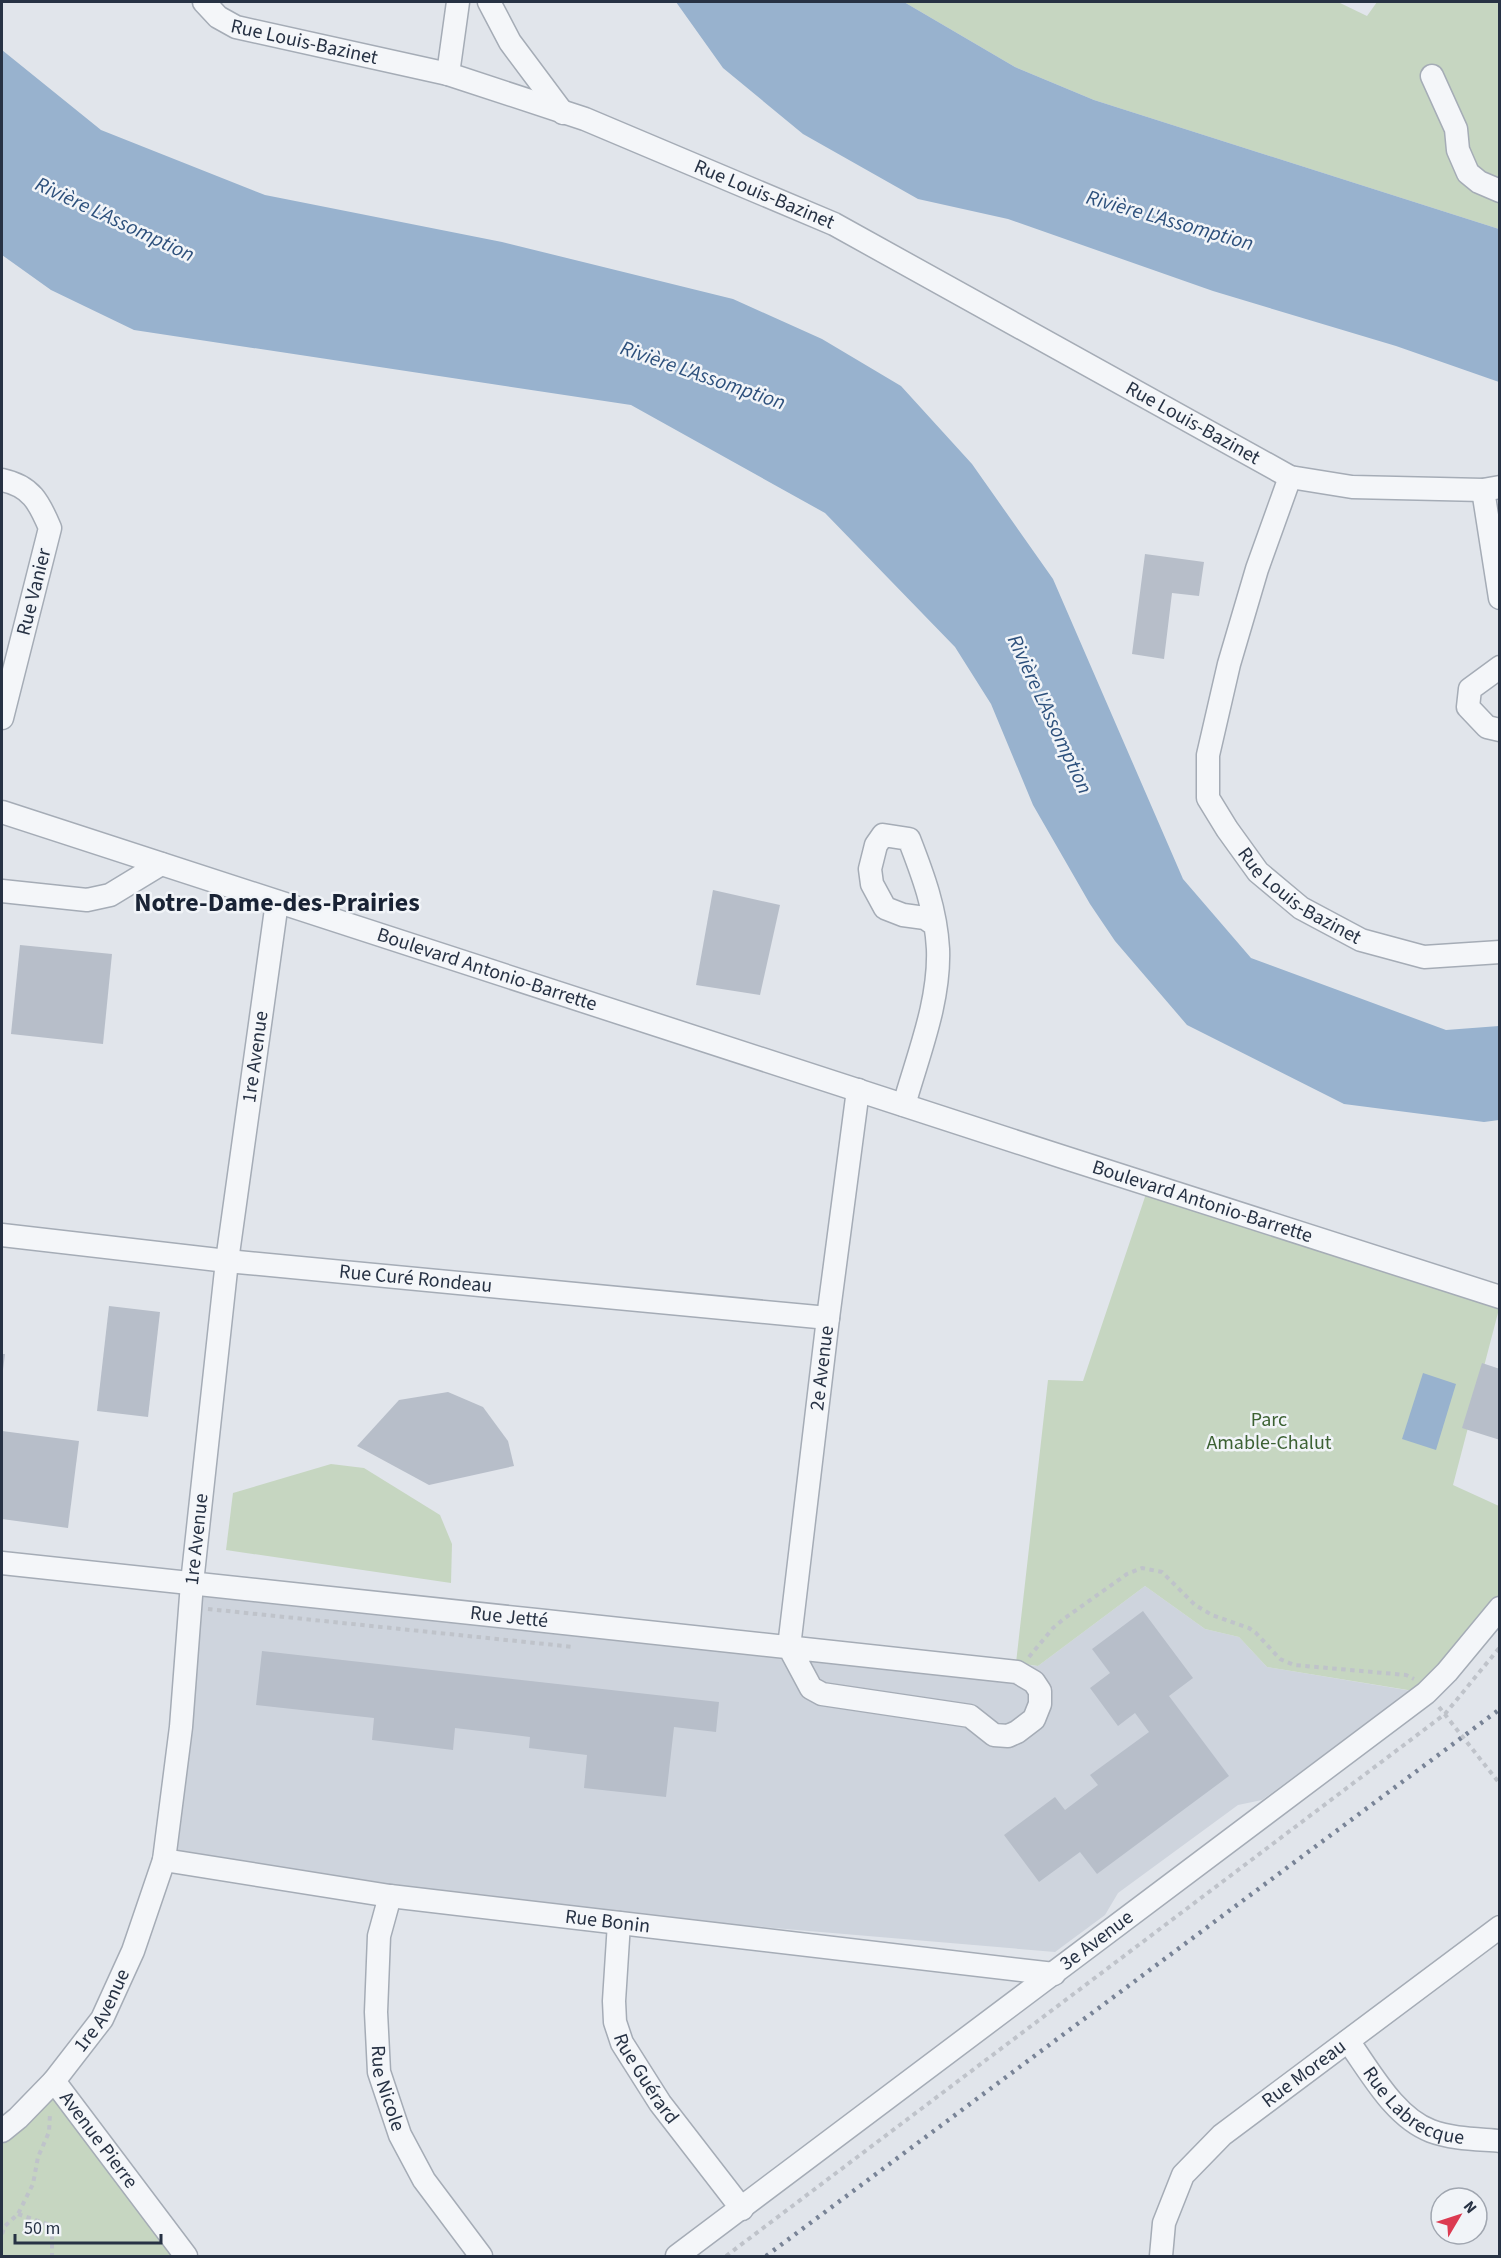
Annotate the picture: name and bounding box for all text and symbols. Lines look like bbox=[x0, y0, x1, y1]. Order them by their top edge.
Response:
street label: Rue Louis-Bazinet bbox=[228, 12, 381, 72]
street label: Rue Louis-Bazinet bbox=[690, 153, 839, 237]
water label: Rivière L'Assomption bbox=[30, 169, 200, 269]
water label: Rivière L'Assomption bbox=[1083, 182, 1257, 258]
water label: Rivière L'Assomption bbox=[616, 333, 790, 417]
street label: Rue Louis-Bazinet bbox=[1120, 374, 1265, 472]
street label: Rue Vanier bbox=[10, 545, 58, 638]
water label: Rivière L'Assomption bbox=[1000, 629, 1100, 799]
street label: Rue Louis-Bazinet bbox=[1231, 842, 1366, 952]
district label: Notre-Dame-des-Prairies bbox=[134, 884, 420, 921]
street label: Boulevard Antonio-Barrette bbox=[373, 921, 601, 1019]
street label: 1re Avenue bbox=[235, 1009, 276, 1105]
street label: Boulevard Antonio-Barrette bbox=[1089, 1153, 1316, 1250]
street label: Rue Curé Rondeau bbox=[338, 1258, 494, 1300]
street label: 2e Avenue bbox=[803, 1324, 841, 1412]
park label: Parc Amable-Chalut bbox=[1206, 1406, 1332, 1457]
street label: 1re Avenue bbox=[178, 1492, 216, 1587]
street label: Rue Jetté bbox=[469, 1599, 550, 1635]
street label: Rue Bonin bbox=[563, 1903, 652, 1940]
street label: 3e Avenue bbox=[1054, 1904, 1139, 1977]
street label: 1re Avenue bbox=[67, 1964, 137, 2058]
street label: Rue Guérard bbox=[606, 2030, 685, 2130]
street label: Rue Moreau bbox=[1256, 2033, 1352, 2115]
street label: Rue Nicole bbox=[364, 2044, 412, 2135]
street label: Rue Labrecque bbox=[1356, 2061, 1466, 2152]
street label: Avenue Pierre bbox=[53, 2086, 145, 2195]
north arrow bbox=[1429, 2186, 1489, 2246]
text: N bbox=[1458, 2196, 1482, 2218]
scale bar bbox=[15, 2207, 160, 2245]
text: 50 m bbox=[24, 2216, 60, 2241]

